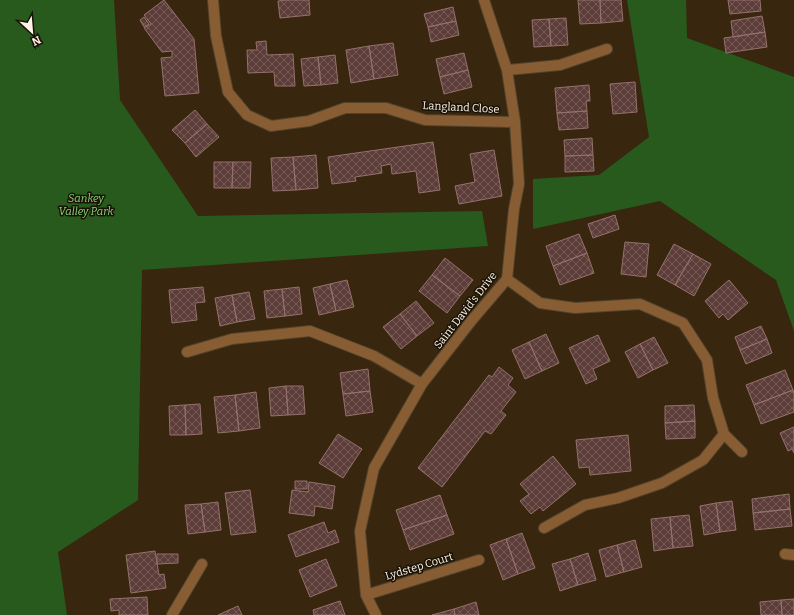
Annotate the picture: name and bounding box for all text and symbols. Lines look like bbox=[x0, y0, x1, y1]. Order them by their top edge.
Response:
north arrow bbox=[12, 12, 52, 52]
text: N bbox=[29, 33, 43, 48]
street label: Langland Close bbox=[422, 99, 500, 116]
park label: Sankey Valley Park bbox=[58, 192, 115, 218]
street label: Saint David's Drive bbox=[431, 269, 499, 351]
street label: Lydstep Court bbox=[384, 550, 455, 583]

